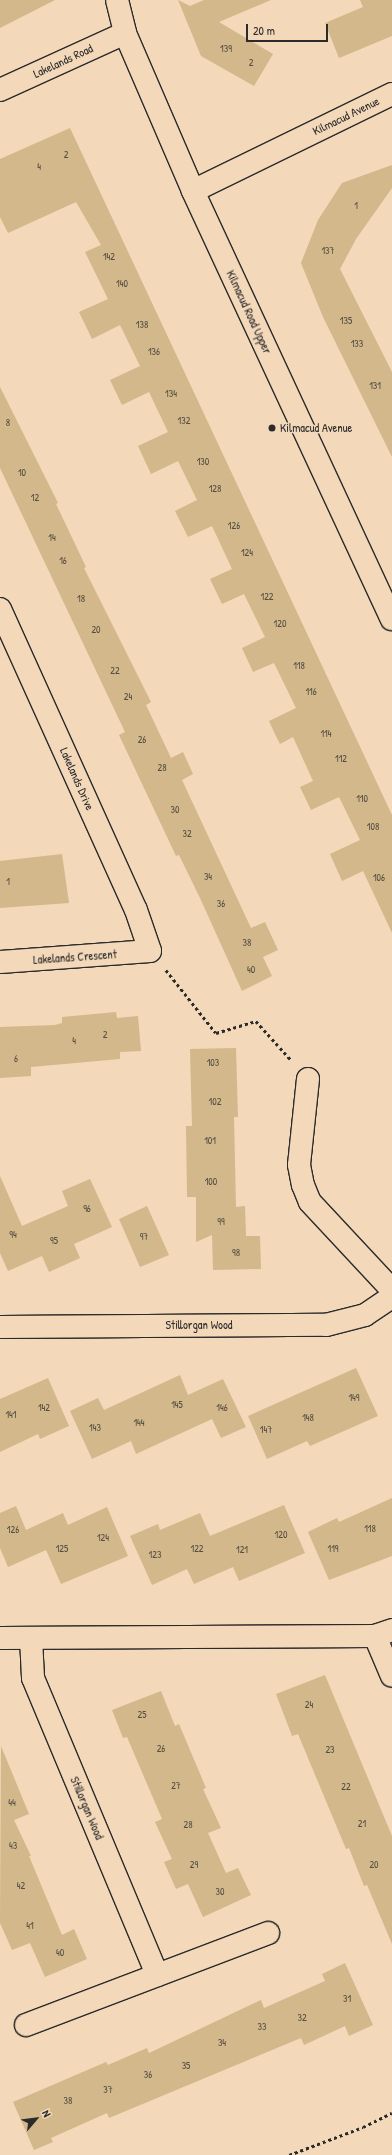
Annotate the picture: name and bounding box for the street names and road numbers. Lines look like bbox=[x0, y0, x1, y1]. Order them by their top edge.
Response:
street label: Lakelands Road bbox=[31, 41, 95, 81]
street label: Kilmacud Avenue bbox=[310, 94, 382, 138]
street label: Kilmacud Road Upper bbox=[223, 268, 275, 356]
street label: Lakelands Drive bbox=[57, 746, 97, 812]
street label: Lakelands Crescent bbox=[33, 947, 117, 967]
street label: Stillorgan Wood bbox=[166, 1318, 232, 1332]
street label: Stillorgan Wood bbox=[67, 1774, 107, 1842]

